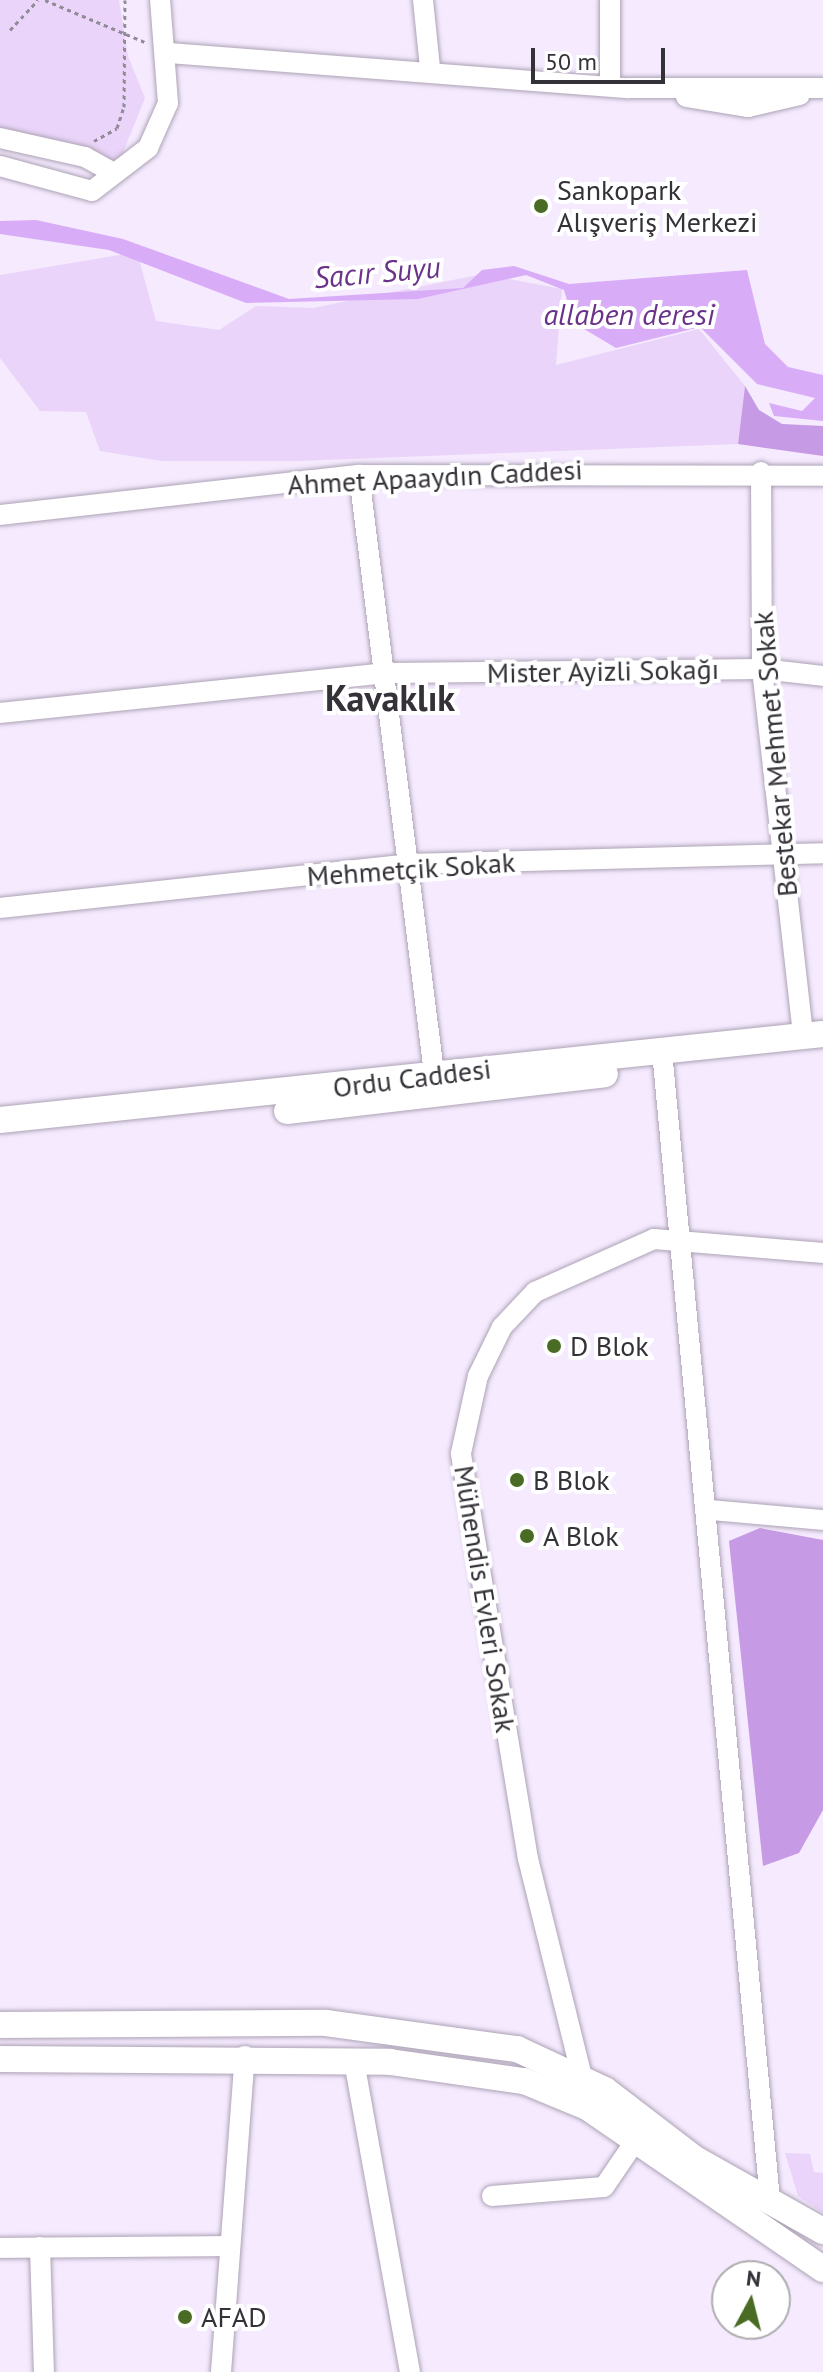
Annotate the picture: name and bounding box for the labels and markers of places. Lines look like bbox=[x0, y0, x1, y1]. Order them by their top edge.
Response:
place label: Sankopark Alışveriş Merkezi bbox=[557, 173, 757, 239]
marker: Sankopark Alışveriş Merkezi bbox=[532, 197, 550, 215]
place label: D Blok bbox=[570, 1329, 649, 1363]
marker: D Blok bbox=[545, 1337, 563, 1355]
place label: B Blok bbox=[533, 1463, 610, 1497]
marker: B Blok bbox=[508, 1471, 526, 1489]
place label: A Blok bbox=[543, 1519, 620, 1553]
marker: A Blok bbox=[518, 1527, 536, 1545]
place label: AFAD bbox=[201, 2300, 267, 2334]
marker: AFAD bbox=[176, 2308, 194, 2326]

